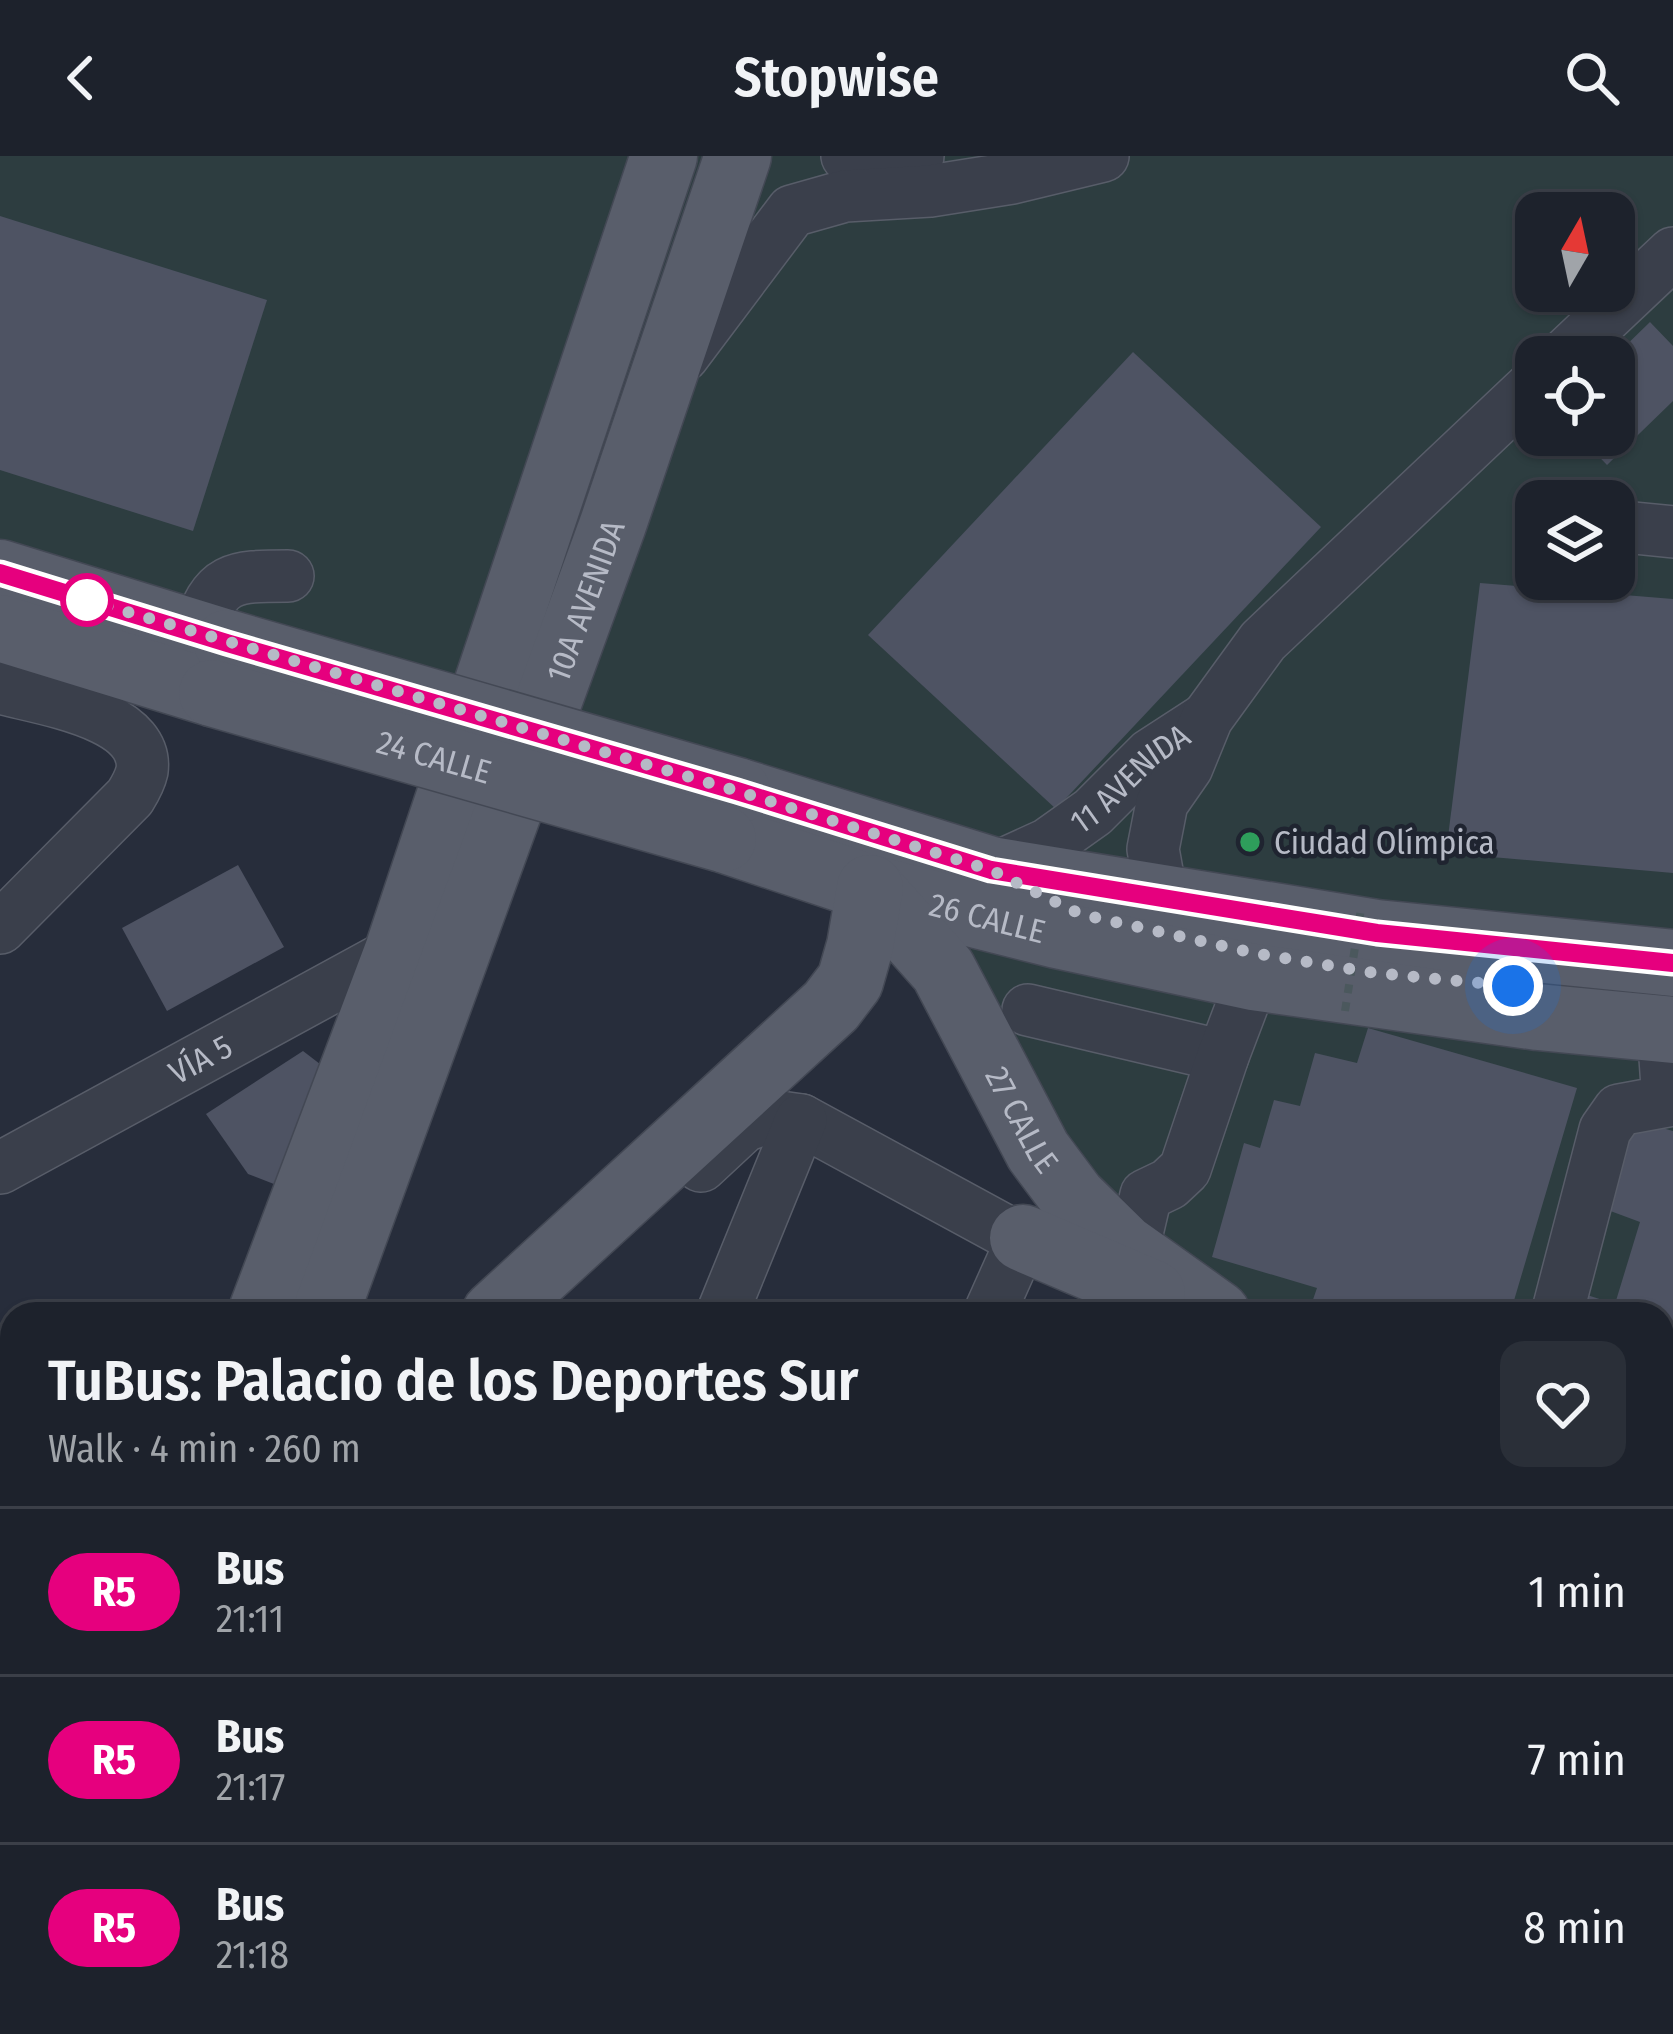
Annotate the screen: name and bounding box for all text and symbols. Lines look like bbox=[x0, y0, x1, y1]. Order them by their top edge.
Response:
icon: back bbox=[48, 45, 114, 111]
icon: search bbox=[1559, 45, 1625, 111]
text: Stopwise bbox=[734, 46, 939, 110]
north arrow bbox=[1515, 192, 1635, 312]
map controls bbox=[1515, 192, 1635, 600]
button: locate bbox=[1515, 336, 1635, 456]
button: layers bbox=[1515, 480, 1635, 600]
street label: 10A AVENIDA bbox=[538, 514, 634, 688]
unlabelled marker bbox=[62, 575, 112, 625]
street label: 11 AVENIDA bbox=[1063, 715, 1198, 843]
street label: 24 CALLE bbox=[372, 722, 495, 793]
place label: Ciudad Olímpica bbox=[1274, 823, 1495, 863]
marker: Ciudad Olímpica bbox=[1237, 829, 1263, 855]
street label: 26 CALLE bbox=[925, 885, 1049, 952]
your location bbox=[1483, 956, 1543, 1016]
street label: VÍA 5 bbox=[162, 1026, 239, 1093]
street label: 27 CALLE bbox=[976, 1060, 1066, 1181]
button: heart bbox=[1500, 1341, 1626, 1467]
text: TuBus: Palacio de los Deportes Sur bbox=[48, 1347, 858, 1415]
text: Walk · 4 min · 260 m bbox=[48, 1426, 361, 1472]
text: Bus bbox=[216, 1542, 284, 1596]
text: 1 min bbox=[1528, 1565, 1626, 1619]
text: R5 bbox=[92, 1567, 136, 1617]
text: 21:11 bbox=[216, 1596, 284, 1642]
text: Bus bbox=[216, 1710, 284, 1764]
text: 7 min bbox=[1528, 1733, 1626, 1787]
text: R5 bbox=[92, 1735, 136, 1785]
text: 21:17 bbox=[216, 1764, 285, 1810]
text: Bus bbox=[216, 1878, 284, 1932]
text: 8 min bbox=[1523, 1901, 1626, 1955]
text: R5 bbox=[92, 1903, 136, 1953]
text: 21:18 bbox=[216, 1932, 289, 1978]

